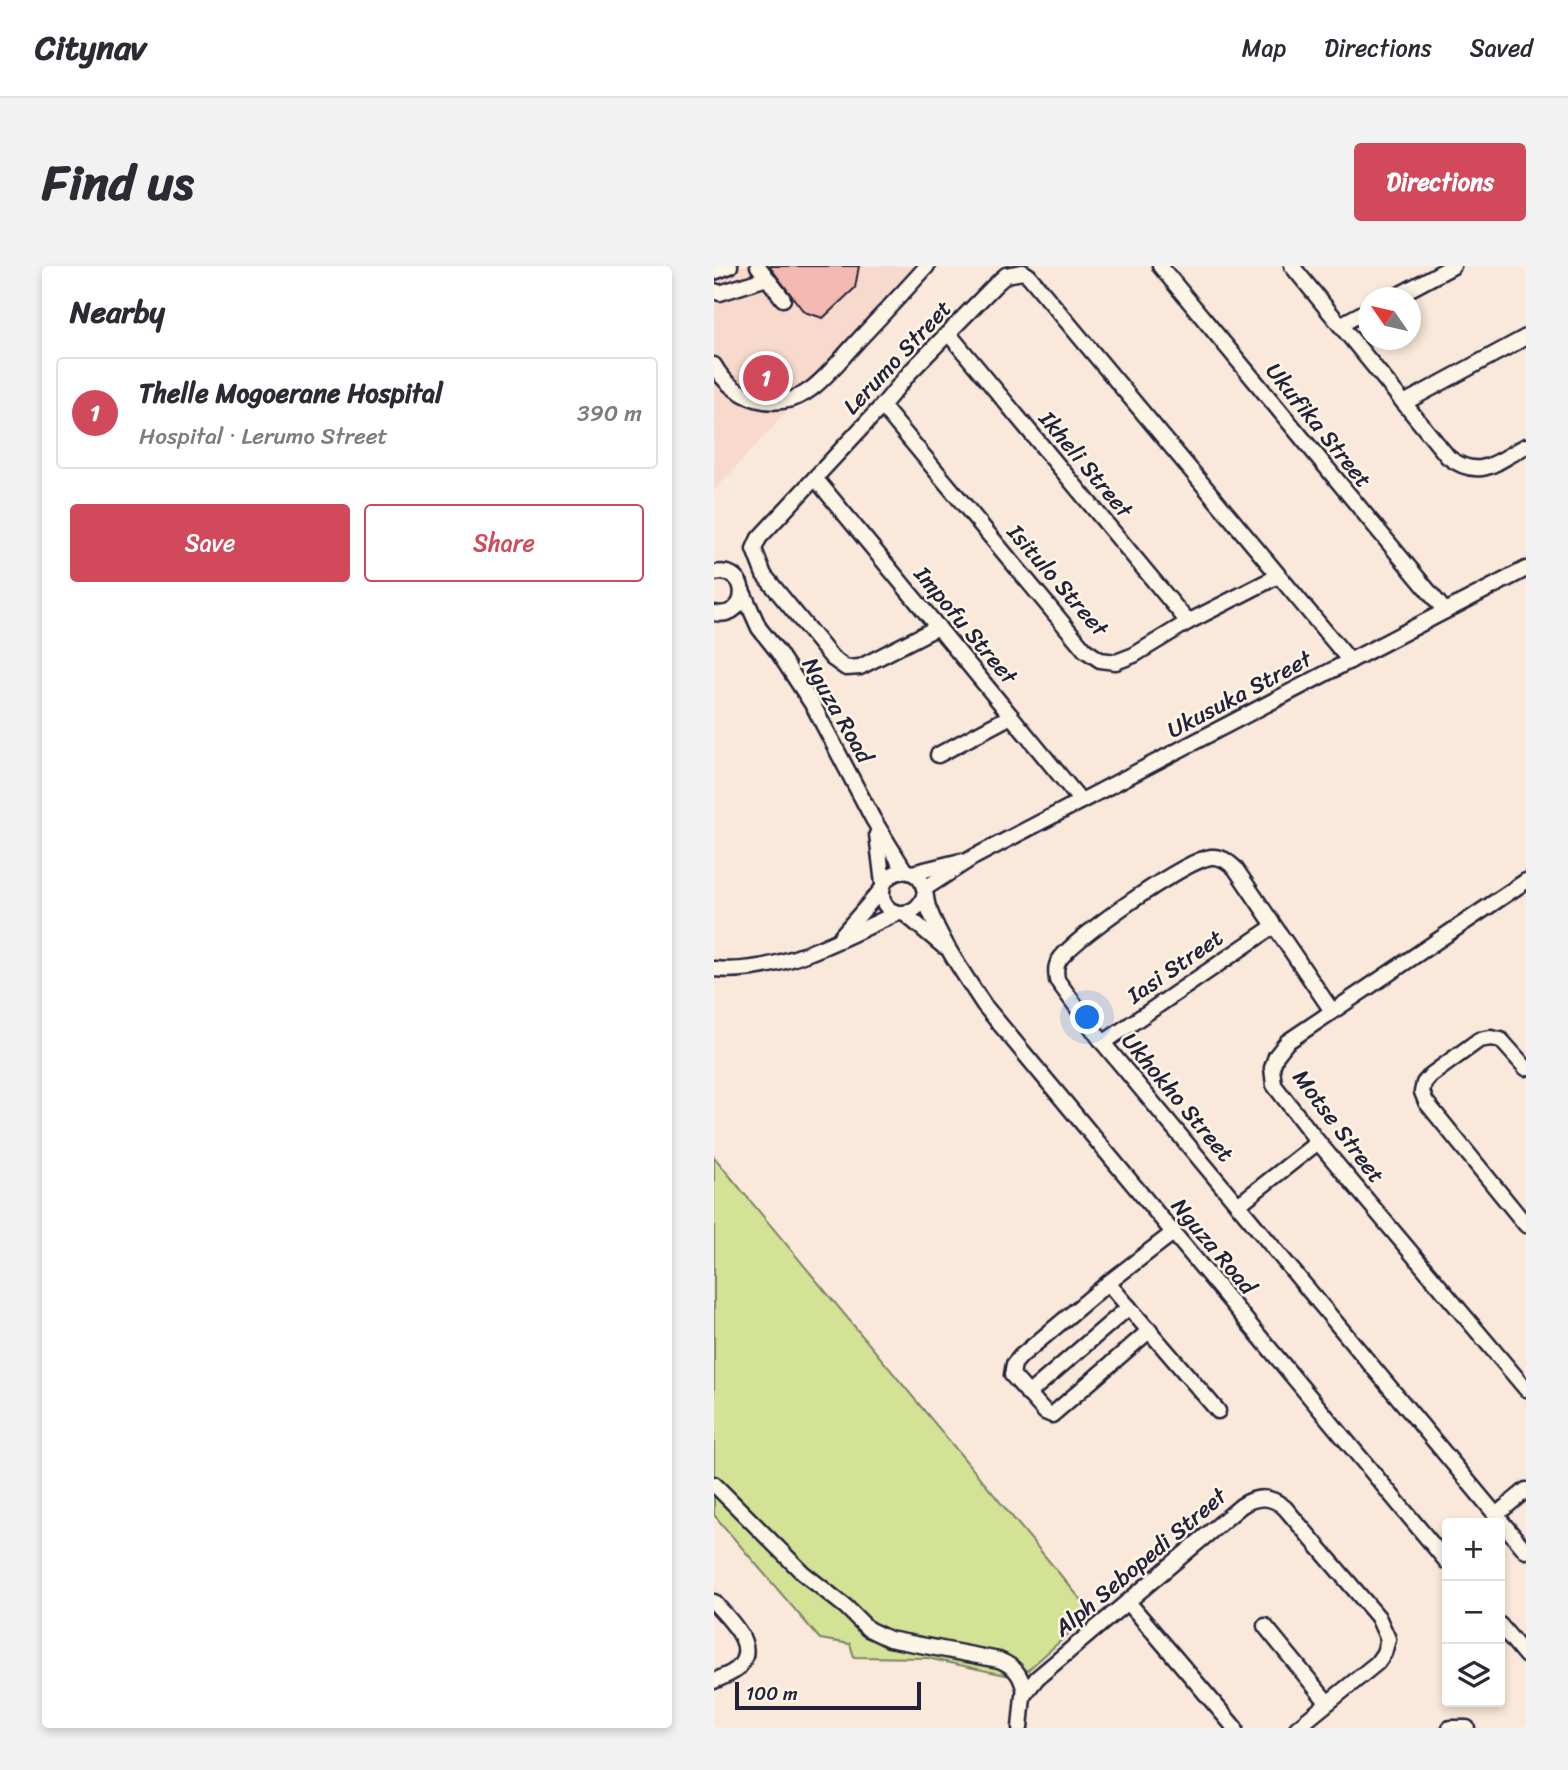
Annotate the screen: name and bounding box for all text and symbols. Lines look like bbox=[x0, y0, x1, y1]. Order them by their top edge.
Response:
text: Citynav bbox=[35, 19, 146, 77]
text: Map bbox=[1242, 27, 1286, 69]
text: Directions bbox=[1324, 27, 1432, 69]
text: Saved bbox=[1470, 27, 1533, 69]
text: Find us bbox=[42, 139, 194, 226]
button: Directions bbox=[1354, 143, 1526, 221]
text: Nearby bbox=[70, 285, 165, 339]
north arrow bbox=[1358, 287, 1421, 350]
street label: Lerumo Street bbox=[833, 290, 962, 425]
pin: 1 bbox=[743, 352, 789, 404]
street label: Ukufika Street bbox=[1255, 353, 1383, 498]
text: Thelle Mogoerane Hospital bbox=[139, 370, 443, 416]
text: 1 bbox=[90, 393, 100, 434]
text: 390 m bbox=[577, 393, 642, 434]
street label: Ikheli Street bbox=[1027, 401, 1144, 529]
text: Hospital · Lerumo Street bbox=[139, 416, 388, 457]
button: Save bbox=[70, 504, 350, 582]
button: Share bbox=[364, 504, 644, 582]
street label: Isitulo Street bbox=[996, 514, 1120, 648]
street label: Impofu Street bbox=[903, 556, 1029, 695]
street label: Ukusuka Street bbox=[1159, 638, 1321, 750]
street label: Nguza Road bbox=[790, 649, 886, 773]
street label: Iasi Street bbox=[1117, 918, 1232, 1015]
your location bbox=[1070, 1000, 1104, 1034]
street label: Ukhokho Street bbox=[1110, 1023, 1245, 1172]
street label: Motse Street bbox=[1282, 1060, 1396, 1193]
street label: Nguza Road bbox=[1160, 1188, 1268, 1306]
street label: Alph Sebopedi Street bbox=[1044, 1476, 1238, 1648]
map controls bbox=[1442, 1518, 1505, 1707]
button: + bbox=[1442, 1518, 1505, 1581]
button: − bbox=[1442, 1581, 1505, 1644]
button: layers bbox=[1442, 1644, 1505, 1707]
text: 100 m bbox=[746, 1677, 798, 1710]
scale bar bbox=[735, 1679, 920, 1711]

